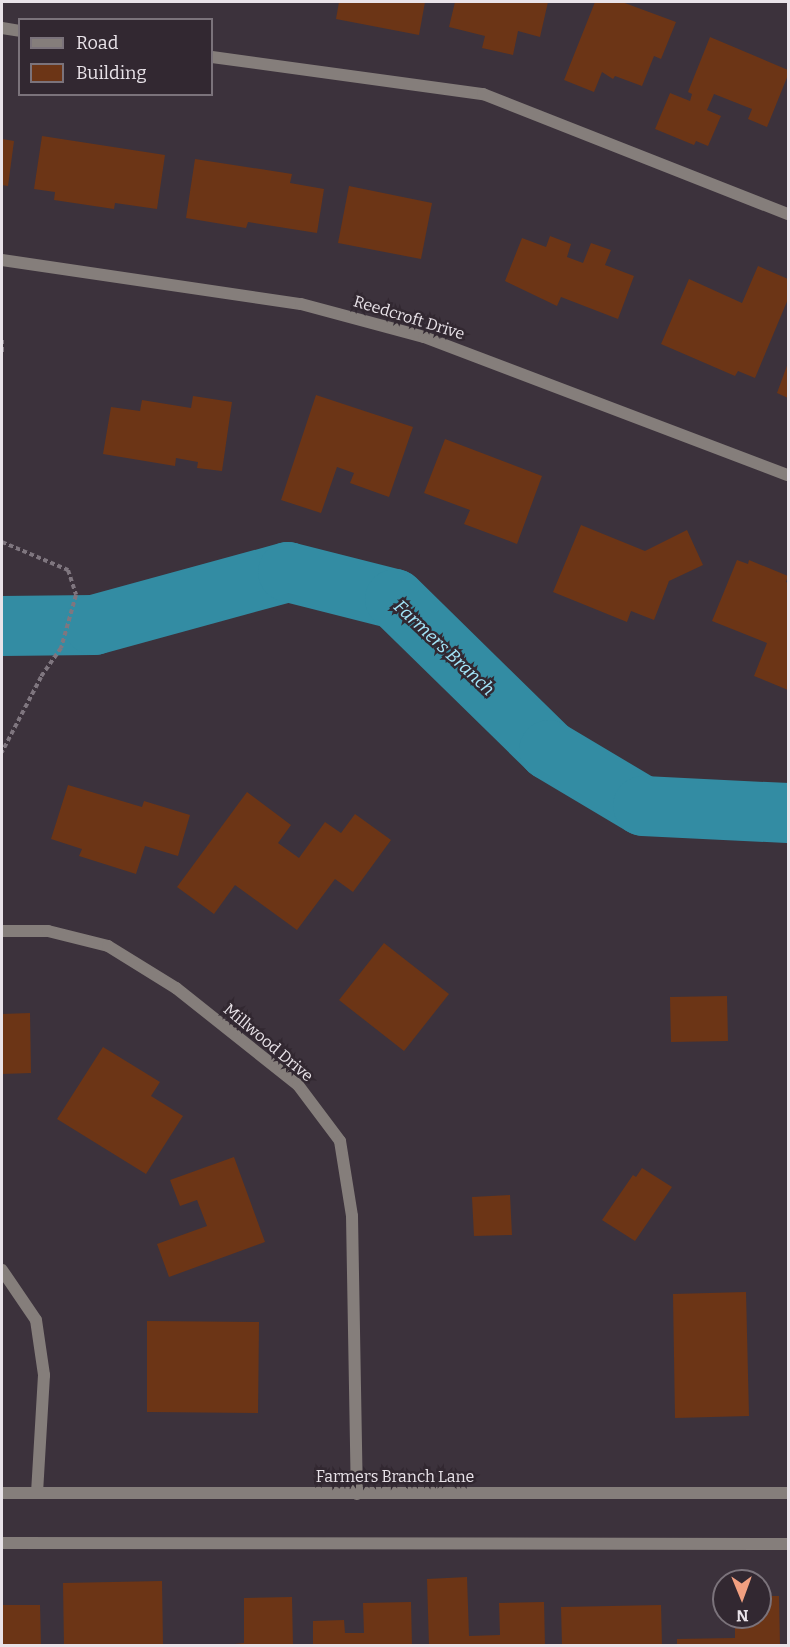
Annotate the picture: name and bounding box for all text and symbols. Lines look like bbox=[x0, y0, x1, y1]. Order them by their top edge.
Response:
legend bbox=[18, 18, 213, 96]
text: Road bbox=[76, 32, 118, 54]
text: Building bbox=[76, 62, 147, 84]
street label: Reedcroft Drive bbox=[351, 292, 467, 344]
water label: Farmers Branch bbox=[389, 596, 499, 700]
street label: Millwood Drive bbox=[219, 1000, 317, 1086]
street label: Farmers Branch Lane bbox=[316, 1467, 474, 1487]
north arrow bbox=[712, 1569, 772, 1629]
text: N bbox=[736, 1606, 749, 1625]

